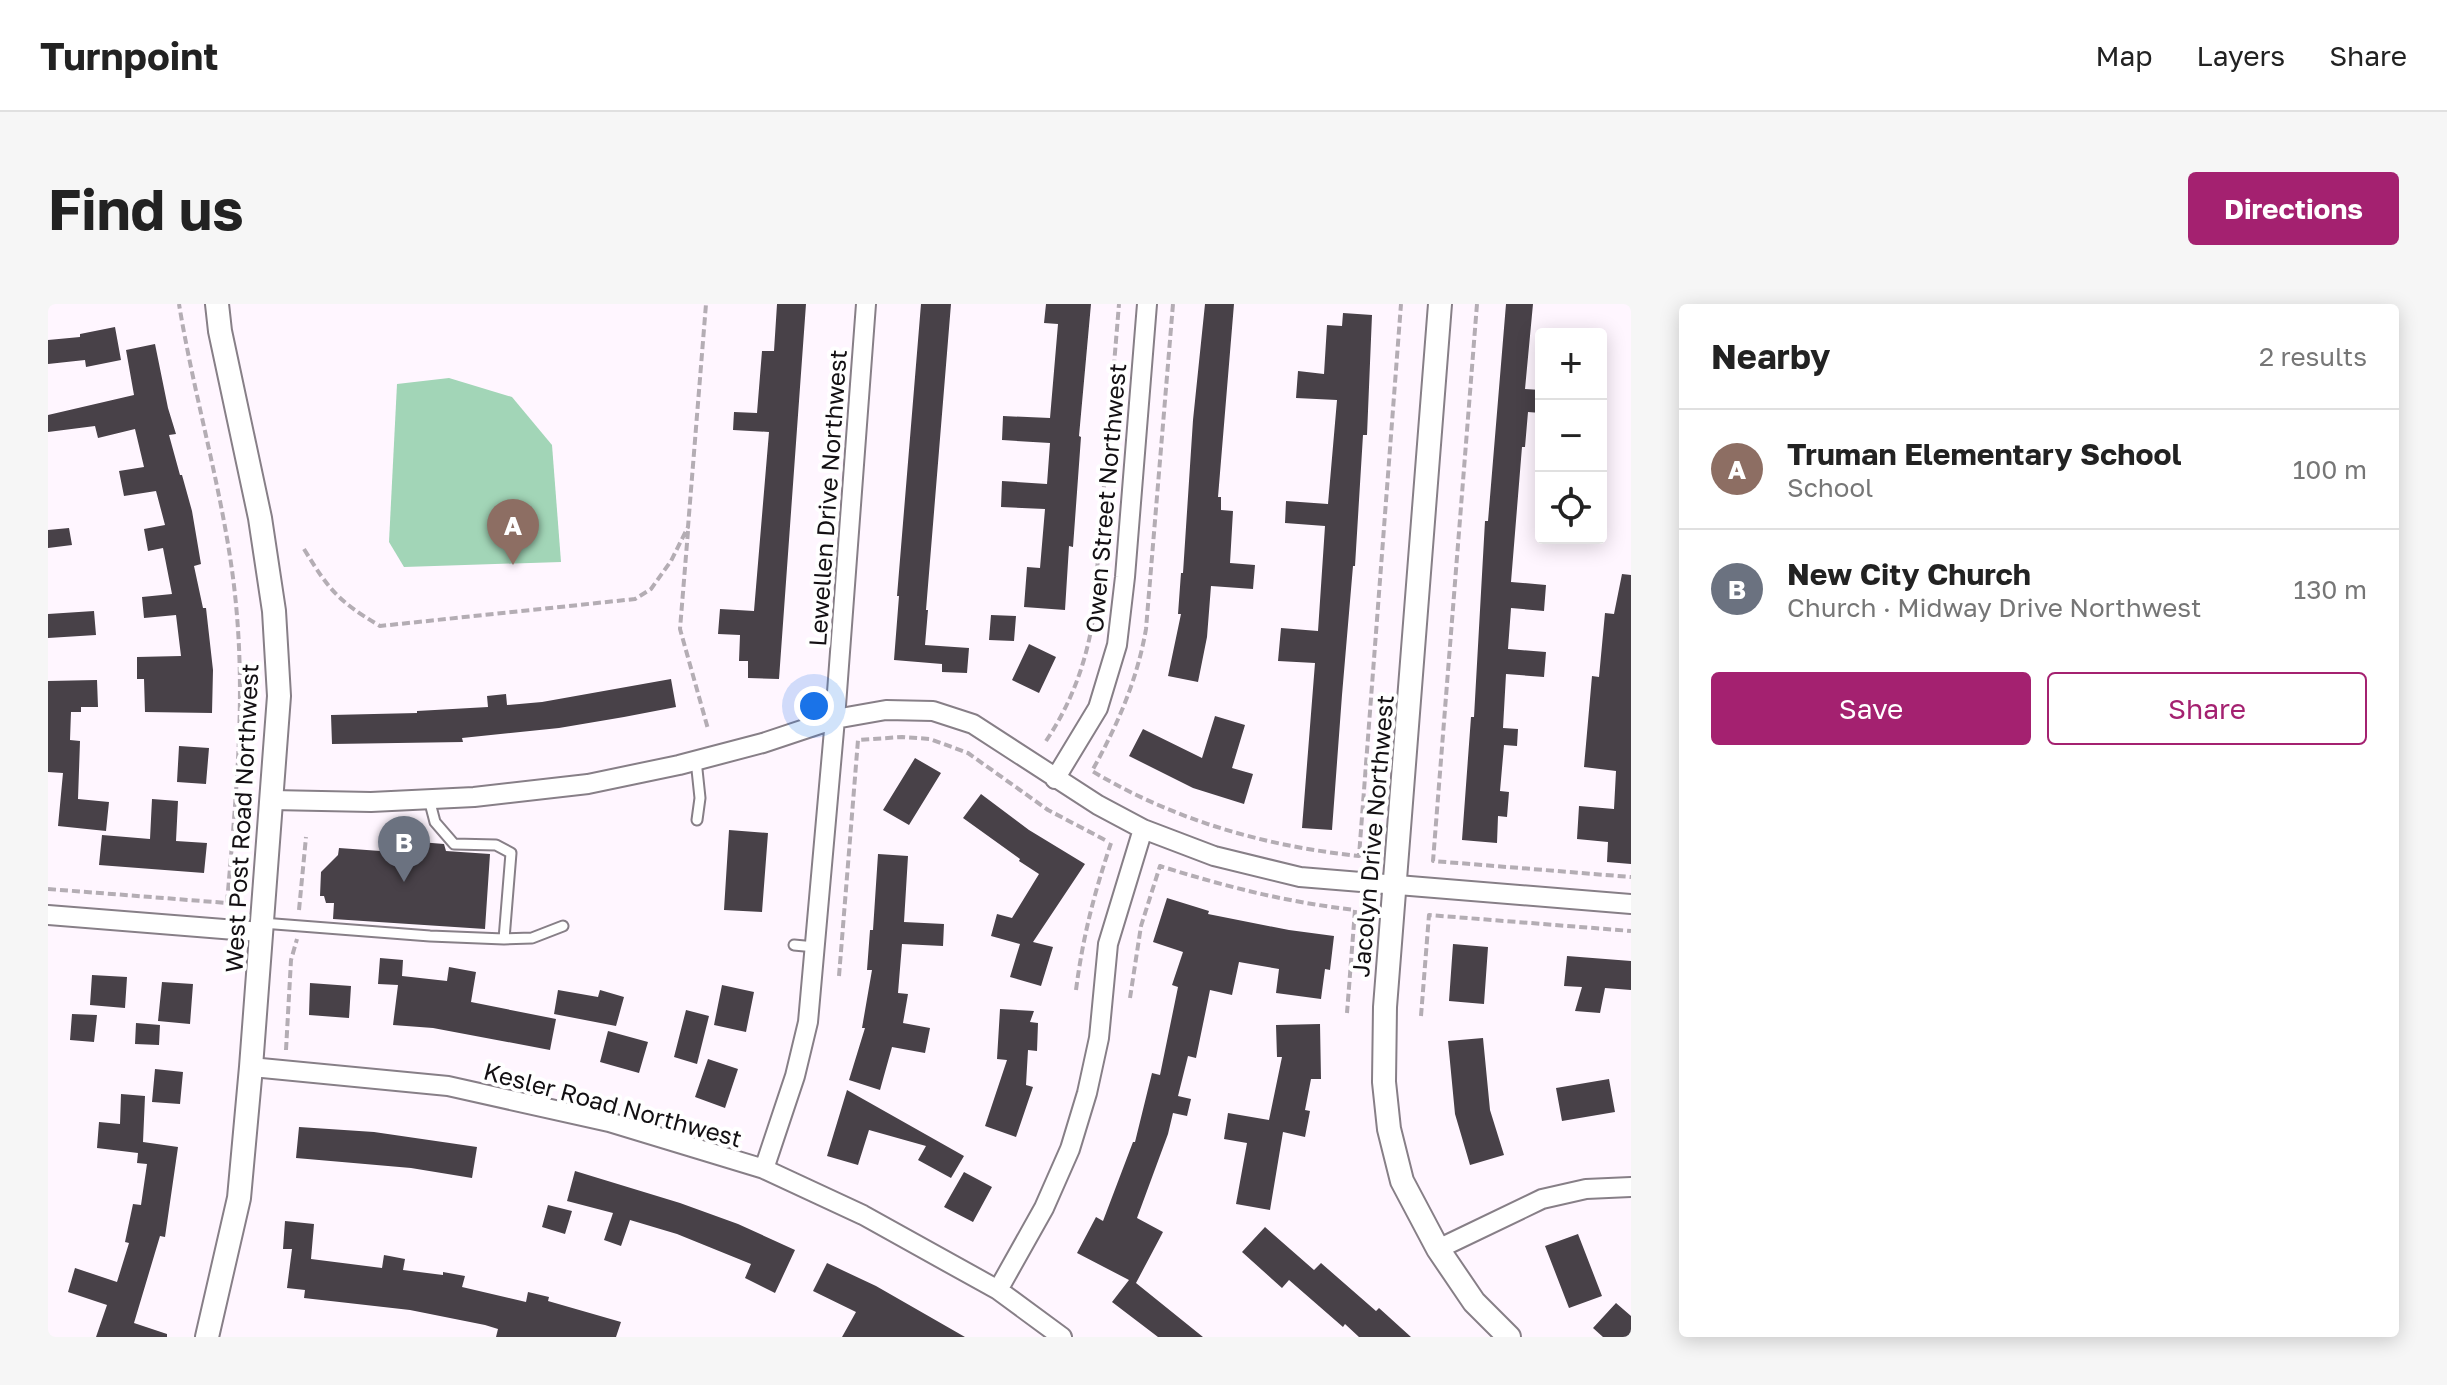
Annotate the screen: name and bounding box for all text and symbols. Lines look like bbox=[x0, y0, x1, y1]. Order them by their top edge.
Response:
text: Turnpoint bbox=[40, 33, 218, 78]
text: Map bbox=[2095, 39, 2153, 72]
text: Layers bbox=[2197, 39, 2285, 72]
text: Share bbox=[2329, 39, 2407, 72]
button: Directions bbox=[2188, 172, 2399, 245]
text: Find us bbox=[48, 175, 244, 242]
map controls bbox=[1535, 328, 1607, 544]
button: + bbox=[1535, 328, 1607, 400]
text: Nearby bbox=[1711, 336, 1831, 376]
text: 2 results bbox=[2259, 341, 2367, 372]
street label: Lewellen Drive Northwest bbox=[802, 349, 852, 647]
street label: Owen Street Northwest bbox=[1079, 362, 1131, 634]
button: − bbox=[1535, 400, 1607, 472]
text: Truman Elementary School bbox=[1787, 436, 2181, 472]
text: A bbox=[1728, 454, 1746, 485]
text: 100 m bbox=[2293, 454, 2367, 485]
button: locate bbox=[1535, 472, 1607, 544]
text: School bbox=[1787, 472, 1873, 503]
pin: A bbox=[487, 499, 539, 565]
text: New City Church bbox=[1787, 556, 2031, 592]
text: B bbox=[1728, 574, 1746, 605]
text: 130 m bbox=[2294, 574, 2367, 605]
text: Church · Midway Drive Northwest bbox=[1787, 592, 2201, 623]
street label: West Post Road Northwest bbox=[218, 663, 264, 973]
button: Save bbox=[1711, 672, 2031, 745]
button: Share bbox=[2047, 672, 2367, 745]
your location bbox=[794, 686, 834, 726]
street label: Jacolyn Drive Northwest bbox=[1345, 694, 1399, 978]
pin: B bbox=[378, 816, 430, 882]
street label: Kesler Road Northwest bbox=[481, 1056, 745, 1152]

